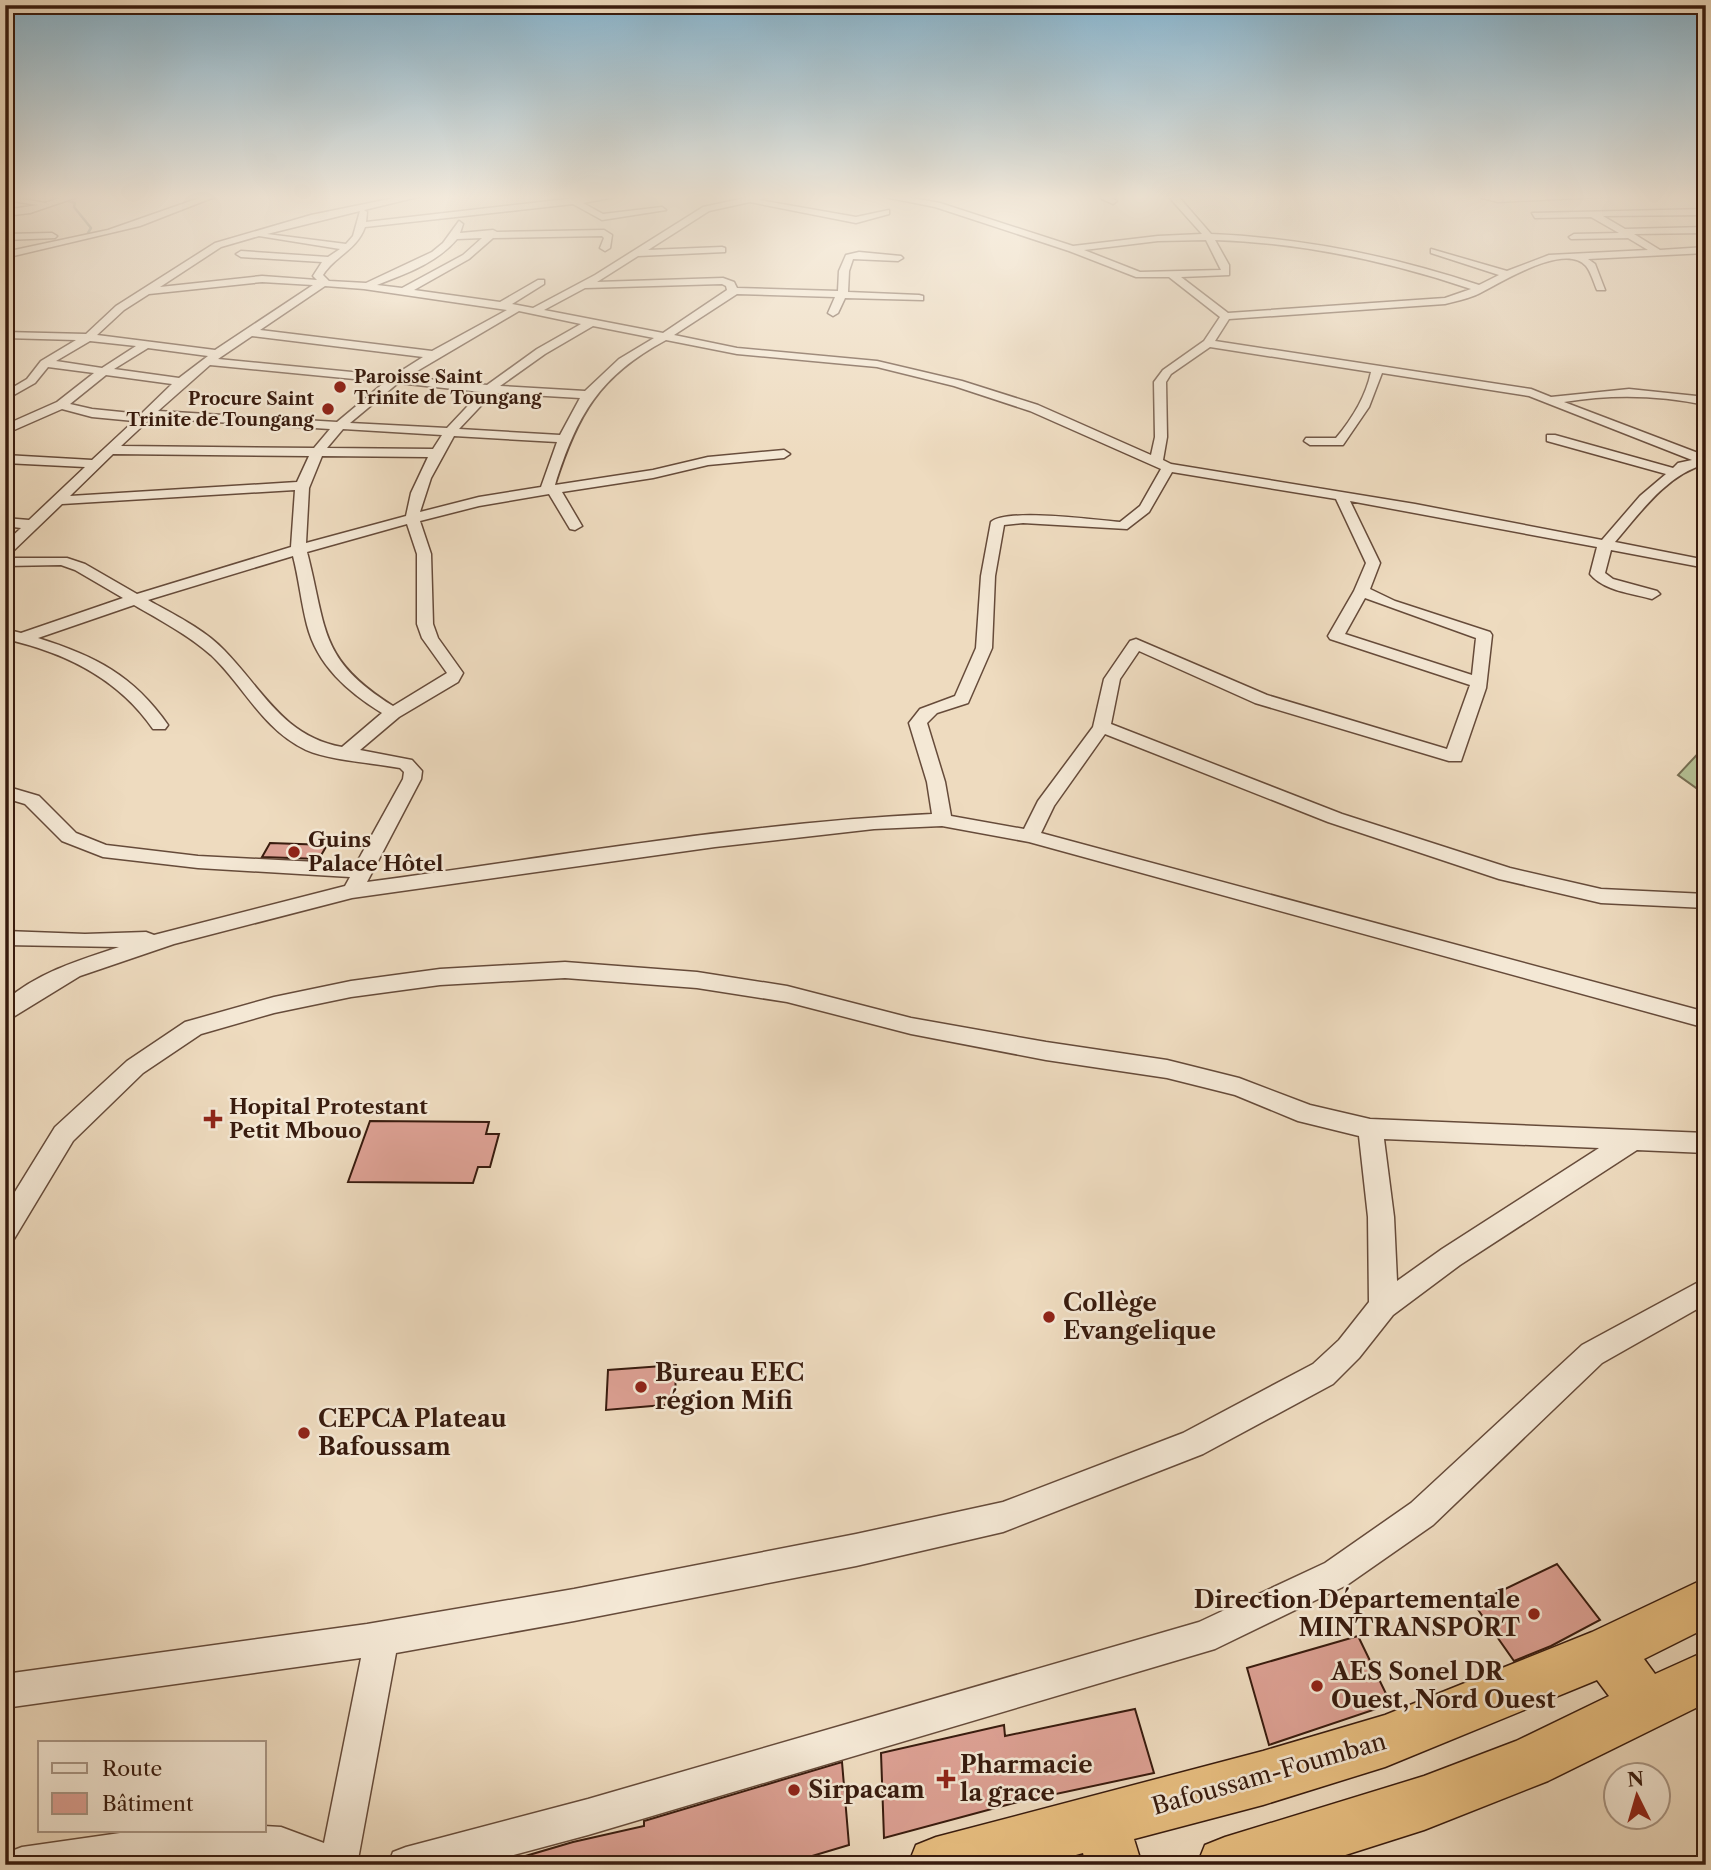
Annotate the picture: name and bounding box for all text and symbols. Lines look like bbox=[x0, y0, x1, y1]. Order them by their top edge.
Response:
place label: Paroisse Saint Trinite de Toungang bbox=[354, 366, 542, 409]
marker: Paroisse Saint Trinite de Toungang bbox=[332, 379, 348, 395]
place label: Procure Saint Trinite de Toungang bbox=[126, 388, 315, 431]
marker: Procure Saint Trinite de Toungang bbox=[320, 401, 336, 417]
place label: Guins Palace Hôtel bbox=[308, 827, 444, 876]
marker: Guins Palace Hôtel bbox=[286, 844, 302, 860]
place label: Hopital Protestant Petit Mbouo bbox=[229, 1094, 428, 1143]
marker: Hopital Protestant Petit Mbouo bbox=[203, 1109, 223, 1129]
place label: Collège Evangelique bbox=[1063, 1288, 1216, 1345]
marker: Collège Evangelique bbox=[1041, 1309, 1057, 1325]
place label: Bureau EEC région Mifi bbox=[655, 1358, 804, 1415]
marker: Bureau EEC région Mifi bbox=[633, 1379, 649, 1395]
place label: CEPCA Plateau Bafoussam bbox=[318, 1404, 507, 1461]
marker: CEPCA Plateau Bafoussam bbox=[296, 1425, 312, 1441]
place label: Direction Départementale MINTRANSPORT bbox=[1194, 1585, 1521, 1642]
marker: Direction Départementale MINTRANSPORT bbox=[1526, 1606, 1542, 1622]
place label: AES Sonel DR Ouest, Nord Ouest bbox=[1330, 1657, 1556, 1714]
marker: AES Sonel DR Ouest, Nord Ouest bbox=[1309, 1678, 1325, 1694]
street label: Bafoussam-Foumban bbox=[1148, 1726, 1389, 1821]
legend bbox=[38, 1741, 266, 1832]
place label: Pharmacie la grace bbox=[960, 1750, 1093, 1807]
text: Route bbox=[102, 1756, 162, 1781]
north arrow bbox=[1602, 1762, 1672, 1832]
text: N bbox=[1626, 1767, 1645, 1792]
marker: Pharmacie la grace bbox=[938, 1771, 954, 1787]
place label: Sirpacam bbox=[808, 1775, 925, 1804]
marker: Sirpacam bbox=[786, 1782, 802, 1798]
text: Bâtiment bbox=[102, 1791, 194, 1816]

